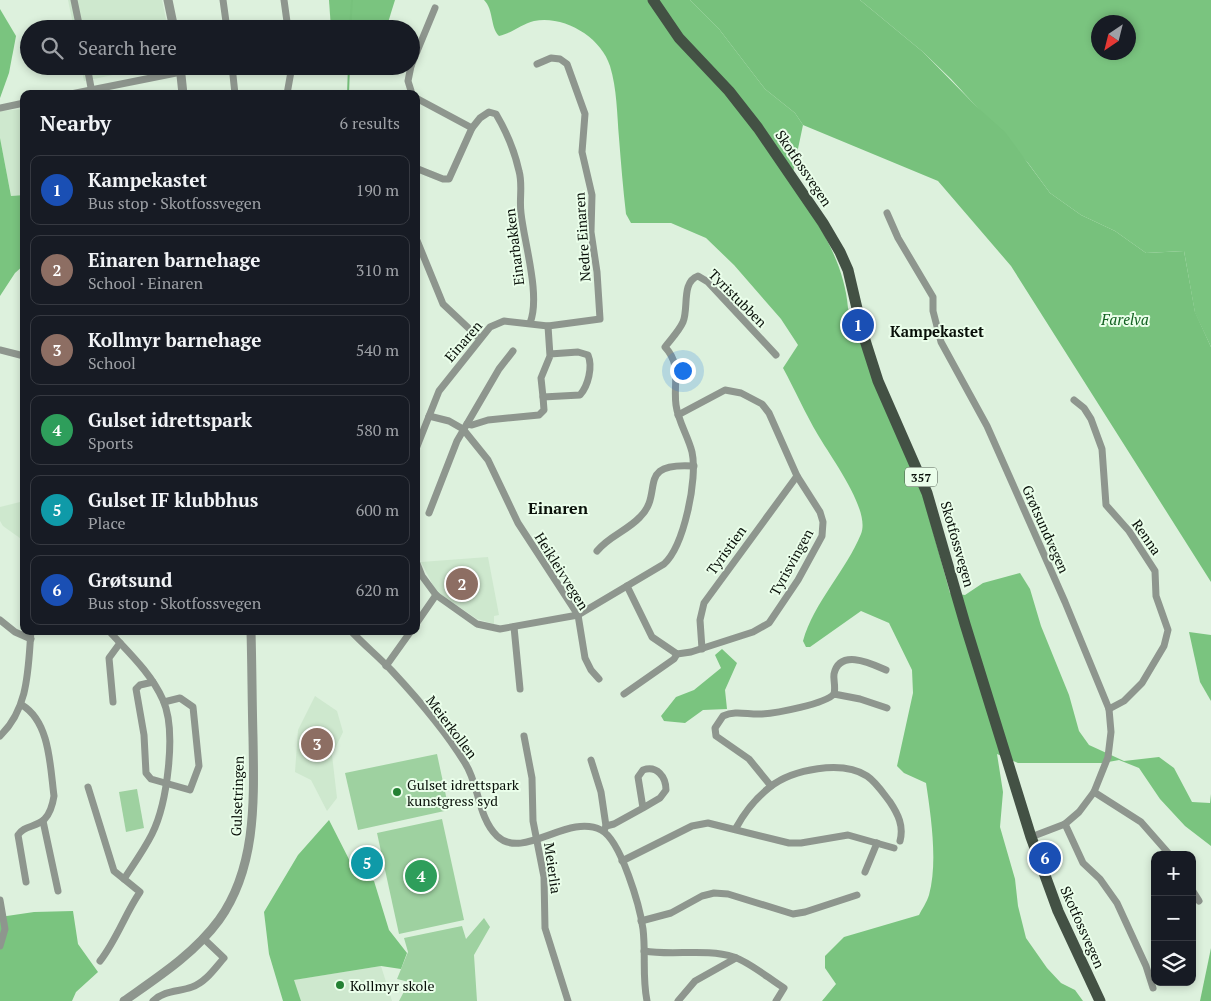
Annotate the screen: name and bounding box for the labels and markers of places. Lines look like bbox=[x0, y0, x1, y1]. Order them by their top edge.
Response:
pin: 1 bbox=[842, 306, 874, 344]
pin: 2 bbox=[446, 565, 478, 603]
pin: 3 bbox=[301, 725, 333, 763]
place label: Gulset idrettspark kunstgress syd bbox=[407, 775, 520, 810]
marker: Gulset idrettspark kunstgress syd bbox=[391, 786, 403, 798]
pin: 6 bbox=[1029, 839, 1061, 877]
pin: 5 bbox=[351, 844, 383, 882]
pin: 4 bbox=[405, 857, 437, 895]
place label: Kollmyr skole bbox=[350, 976, 435, 995]
marker: Kollmyr skole bbox=[334, 979, 346, 991]

